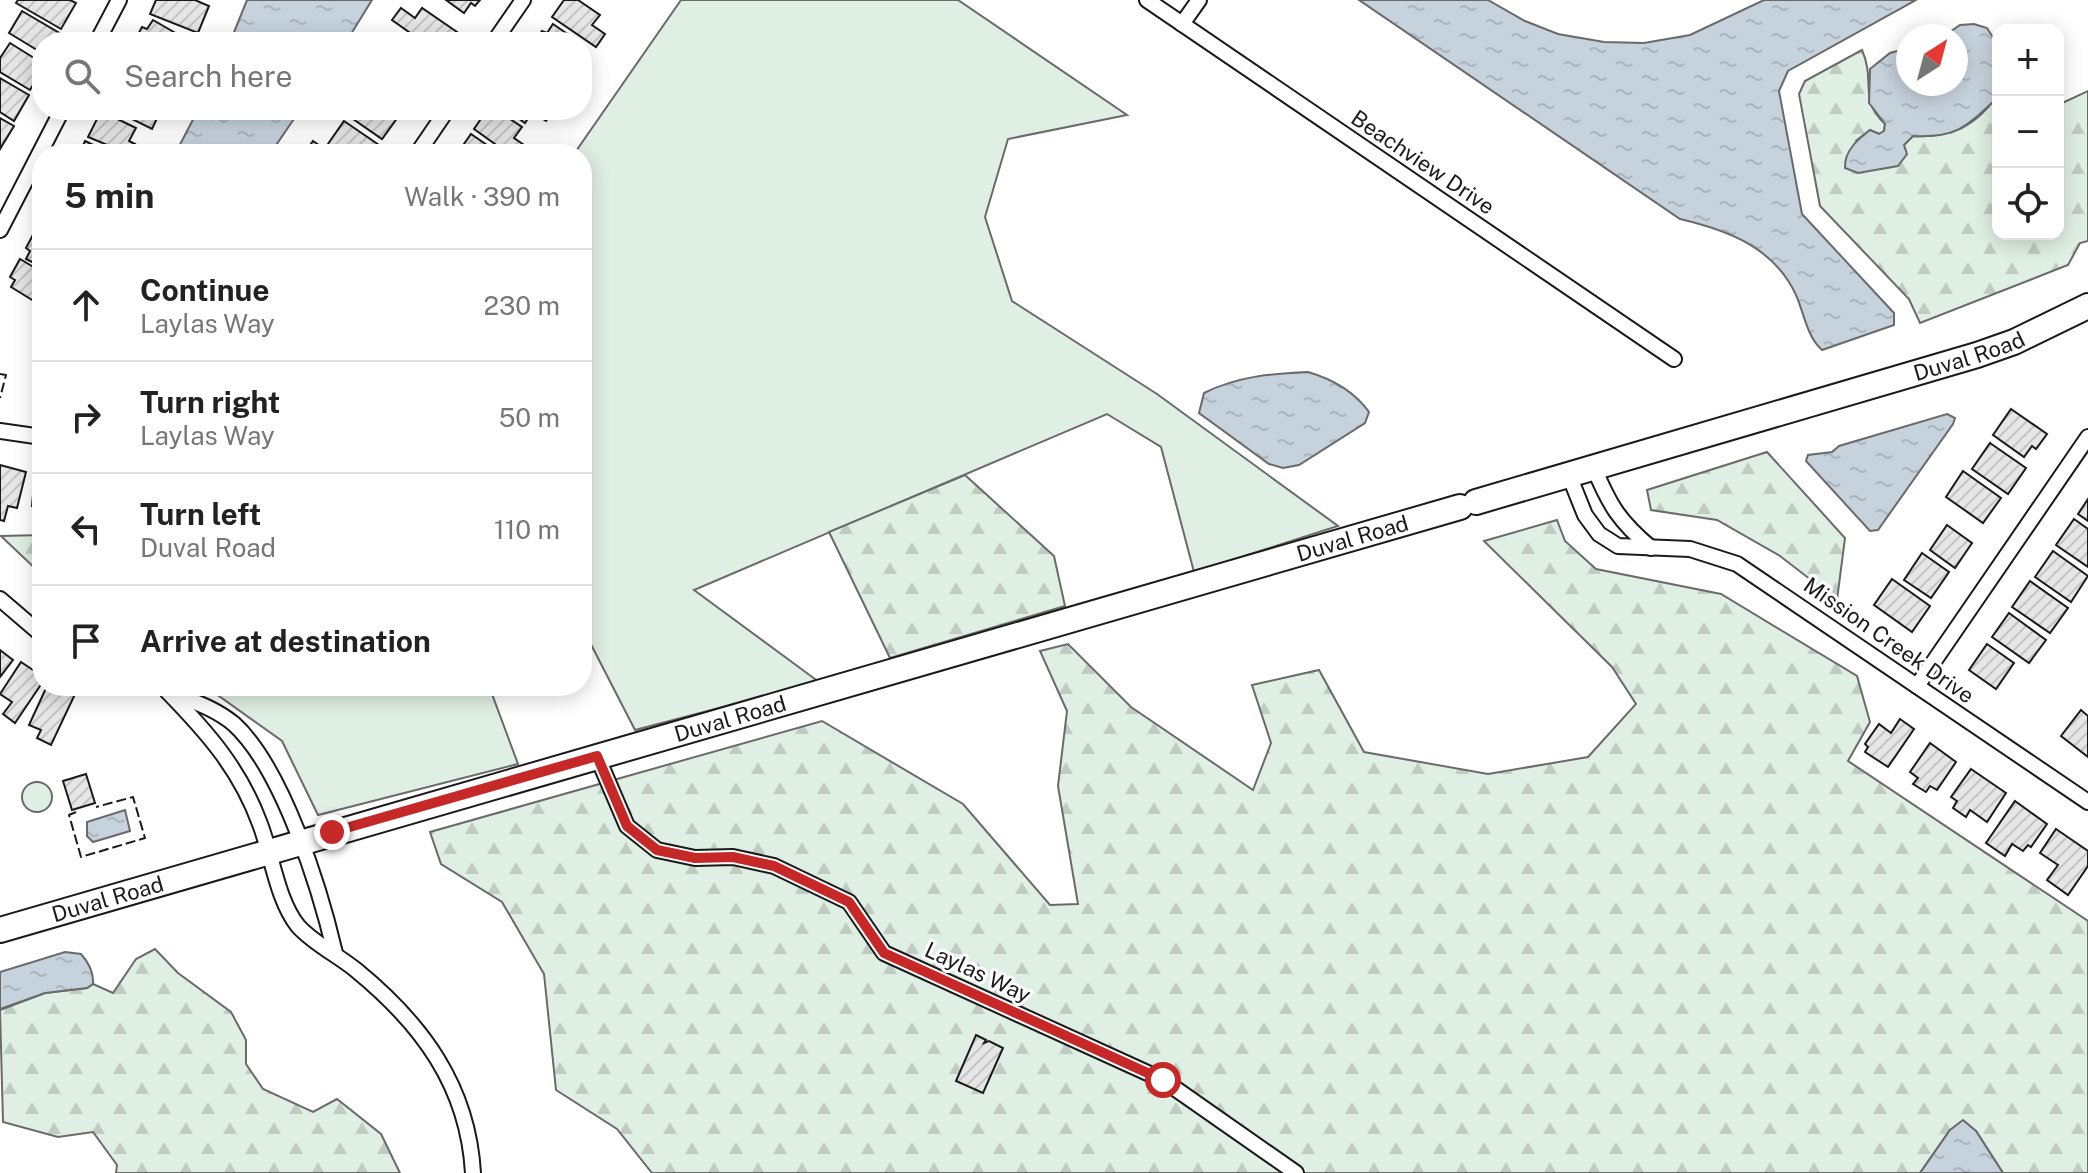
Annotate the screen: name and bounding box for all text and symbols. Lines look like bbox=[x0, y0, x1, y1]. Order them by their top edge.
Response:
north arrow bbox=[1896, 24, 1968, 96]
map controls bbox=[1992, 24, 2064, 240]
button: + bbox=[1992, 24, 2064, 96]
search box bbox=[32, 32, 592, 120]
icon: search bbox=[60, 54, 104, 98]
text: Search here bbox=[124, 58, 292, 94]
button: − bbox=[1992, 96, 2064, 168]
street label: Beachview Drive bbox=[1346, 104, 1500, 220]
button: locate bbox=[1992, 168, 2064, 240]
text: 5 min bbox=[64, 176, 154, 216]
text: Walk · 390 m bbox=[404, 181, 560, 212]
text: Continue bbox=[140, 272, 270, 308]
icon: ahead bbox=[64, 283, 108, 327]
text: 230 m bbox=[484, 290, 560, 321]
text: Laylas Way bbox=[140, 308, 275, 339]
street label: Duval Road bbox=[1910, 326, 2029, 386]
text: Turn right bbox=[140, 384, 280, 420]
icon: right bbox=[64, 395, 108, 439]
text: 50 m bbox=[499, 402, 560, 433]
text: Laylas Way bbox=[140, 420, 275, 451]
text: Turn left bbox=[140, 496, 261, 532]
icon: left bbox=[64, 507, 108, 551]
street label: Duval Road bbox=[1293, 510, 1411, 567]
text: 110 m bbox=[494, 514, 560, 545]
text: Duval Road bbox=[140, 532, 276, 563]
street label: Mission Creek Drive bbox=[1799, 571, 1979, 709]
icon: arrive bbox=[64, 619, 108, 663]
text: Arrive at destination bbox=[140, 623, 431, 659]
street label: Duval Road bbox=[671, 690, 789, 747]
route end bbox=[314, 814, 350, 850]
street label: Duval Road bbox=[49, 870, 167, 927]
street label: Laylas Way bbox=[921, 936, 1035, 1008]
route start bbox=[1145, 1062, 1181, 1098]

